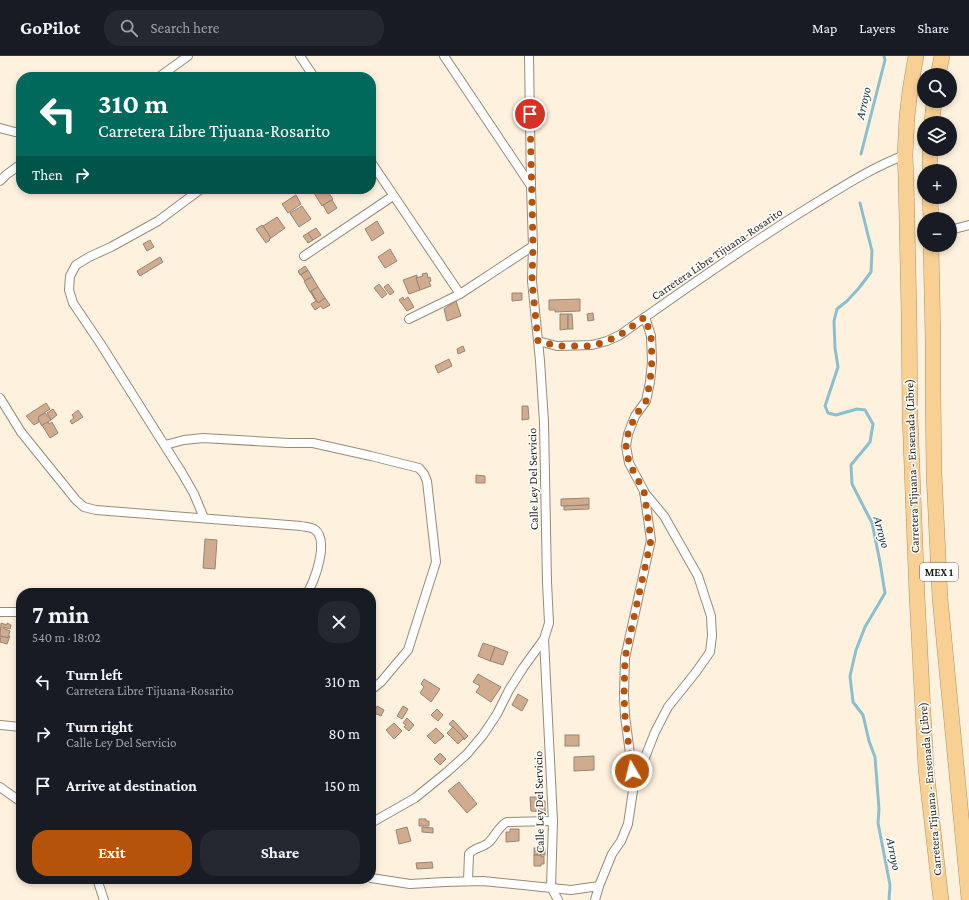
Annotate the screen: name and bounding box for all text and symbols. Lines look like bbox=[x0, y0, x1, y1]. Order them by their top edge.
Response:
search box bbox=[104, 10, 384, 46]
text: GoPilot bbox=[20, 17, 80, 38]
icon: search bbox=[118, 17, 140, 39]
text: Search here bbox=[150, 20, 219, 36]
text: Map bbox=[812, 20, 837, 36]
text: Layers bbox=[859, 20, 896, 36]
text: Share bbox=[918, 20, 949, 36]
map controls bbox=[917, 68, 957, 252]
button: search bbox=[917, 68, 957, 108]
water label: Arroyo bbox=[852, 85, 874, 122]
icon: left bbox=[32, 88, 84, 140]
text: 310 m bbox=[98, 88, 168, 119]
pin bbox=[513, 97, 547, 131]
icon: arrive bbox=[519, 103, 541, 125]
button: layers bbox=[917, 116, 957, 156]
text: Carretera Libre Tijuana-Rosarito bbox=[98, 121, 330, 141]
icon: right bbox=[71, 164, 93, 186]
button: + bbox=[917, 164, 957, 204]
text: Then bbox=[32, 167, 63, 183]
street label: Carretera Libre Tijuana-Rosarito bbox=[649, 205, 785, 303]
button: − bbox=[917, 212, 957, 252]
street label: Carretera Tijuana - Ensenada (Libre) bbox=[902, 379, 922, 553]
street label: Calle Ley Del Servicio bbox=[525, 428, 541, 530]
water label: Arroyo bbox=[870, 513, 894, 550]
road number: MEX 1 bbox=[920, 563, 958, 581]
text: 7 min bbox=[32, 601, 89, 628]
button: close bbox=[318, 601, 360, 643]
text: 540 m · 18:02 bbox=[32, 630, 101, 645]
text: Turn left bbox=[66, 667, 122, 683]
icon: left bbox=[32, 671, 54, 693]
text: 310 m bbox=[325, 674, 360, 690]
text: Carretera Libre Tijuana-Rosarito bbox=[66, 683, 234, 698]
street label: Carretera Tijuana - Ensenada (Libre) bbox=[915, 701, 945, 877]
text: Turn right bbox=[66, 719, 133, 735]
icon: right bbox=[32, 723, 54, 745]
text: 80 m bbox=[329, 726, 360, 742]
text: Calle Ley Del Servicio bbox=[66, 735, 177, 750]
position arrow bbox=[611, 750, 653, 792]
street label: Calle Ley Del Servicio bbox=[531, 751, 547, 853]
icon: arrive bbox=[32, 775, 54, 797]
text: Arrive at destination bbox=[66, 778, 197, 794]
text: 150 m bbox=[325, 778, 360, 794]
button: Exit bbox=[32, 830, 192, 876]
button: Share bbox=[200, 830, 360, 876]
water label: Arroyo bbox=[883, 836, 905, 872]

